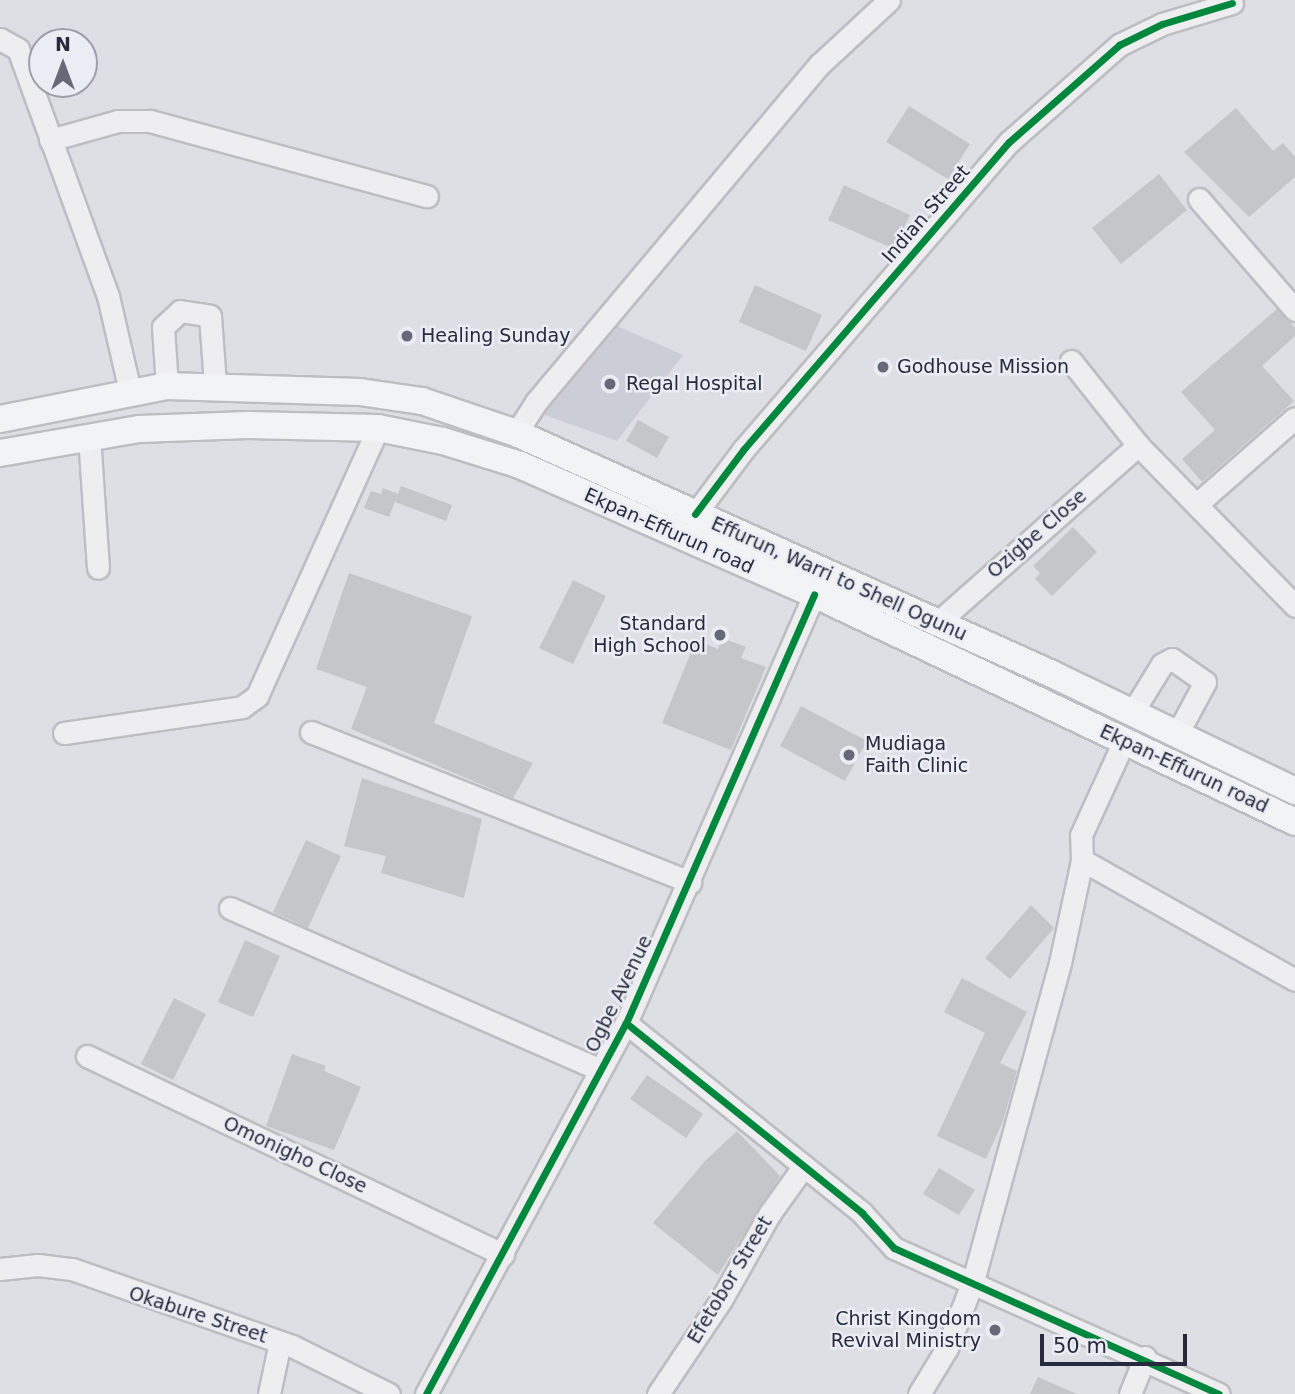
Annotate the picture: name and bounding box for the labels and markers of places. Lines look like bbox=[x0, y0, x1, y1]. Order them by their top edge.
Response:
place label: Healing Sunday bbox=[421, 325, 570, 347]
marker: Healing Sunday bbox=[399, 328, 415, 344]
place label: Godhouse Mission bbox=[897, 356, 1069, 378]
marker: Godhouse Mission bbox=[875, 359, 891, 375]
place label: Regal Hospital bbox=[626, 373, 763, 395]
marker: Regal Hospital bbox=[600, 374, 620, 394]
place label: Standard High School bbox=[593, 613, 706, 657]
marker: Standard High School bbox=[712, 627, 728, 643]
place label: Mudiaga Faith Clinic bbox=[865, 733, 968, 777]
marker: Mudiaga Faith Clinic bbox=[839, 745, 859, 765]
place label: Christ Kingdom Revival Ministry bbox=[831, 1308, 981, 1352]
marker: Christ Kingdom Revival Ministry bbox=[987, 1322, 1003, 1338]

